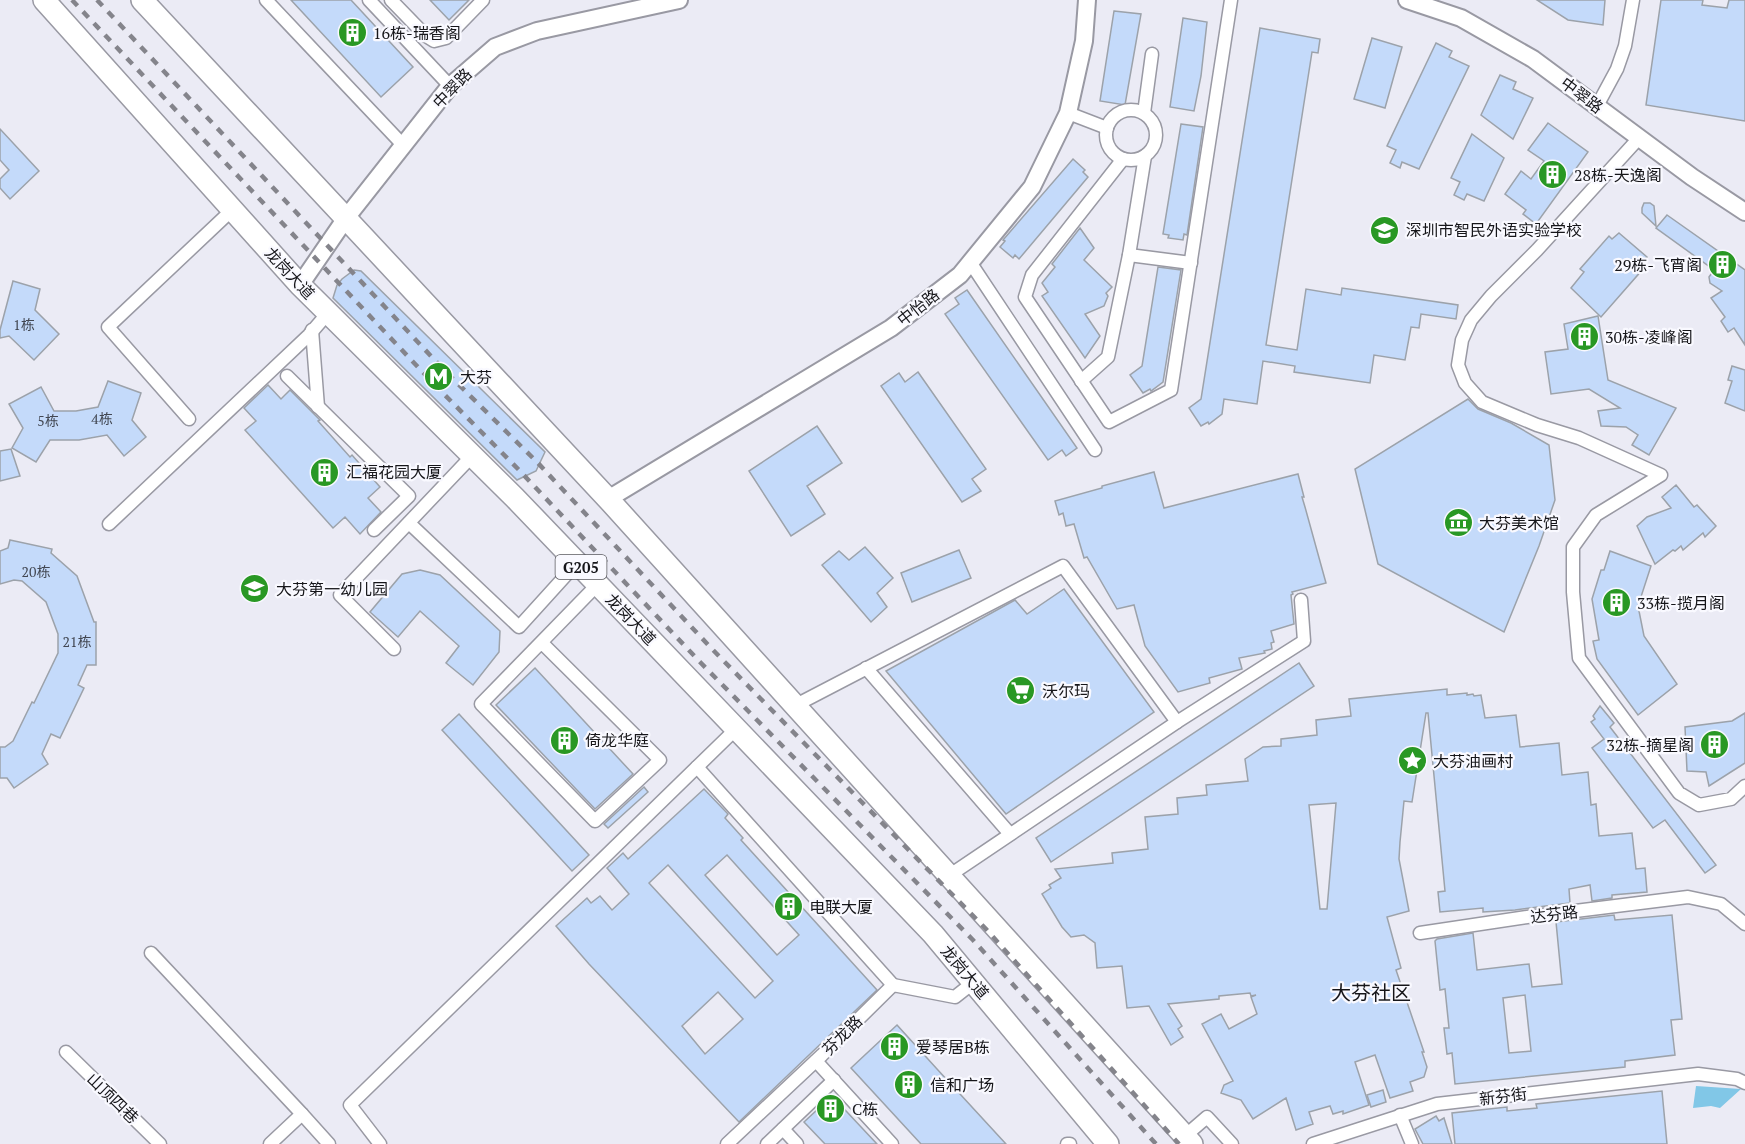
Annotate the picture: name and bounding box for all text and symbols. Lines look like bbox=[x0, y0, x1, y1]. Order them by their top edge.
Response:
building icon: 16栋-瑞香阁 bbox=[336, 17, 368, 49]
place label: 16栋-瑞香阁 bbox=[373, 22, 461, 44]
street label: 中翠路 bbox=[427, 63, 477, 113]
street label: 中翠路 bbox=[1556, 72, 1608, 118]
building icon: 28栋-天逸阁 bbox=[1537, 159, 1569, 191]
place label: 28栋-天逸阁 bbox=[1574, 164, 1662, 186]
school or university icon: 深圳市智民外语实验学校 bbox=[1369, 214, 1401, 246]
place label: 深圳市智民外语实验学校 bbox=[1406, 219, 1582, 241]
street label: 龙岗大道 bbox=[260, 242, 320, 304]
building icon: 29栋-飞宵阁 bbox=[1707, 249, 1739, 281]
place label: 29栋-飞宵阁 bbox=[1614, 254, 1702, 276]
street label: 中怡路 bbox=[892, 284, 944, 330]
house number: 1栋 bbox=[13, 315, 35, 334]
building icon: 30栋-凌峰阁 bbox=[1568, 321, 1600, 353]
place label: 30栋-凌峰阁 bbox=[1605, 326, 1693, 348]
metro station icon: 大芬 bbox=[423, 361, 455, 393]
place label: 大芬 bbox=[460, 366, 492, 388]
house number: 4栋 bbox=[91, 409, 113, 428]
house number: 5栋 bbox=[37, 411, 59, 430]
building icon: 汇福花园大厦 bbox=[309, 456, 341, 488]
place label: 汇福花园大厦 bbox=[346, 461, 442, 483]
museum icon: 大芬美术馆 bbox=[1442, 507, 1474, 539]
place label: 大芬美术馆 bbox=[1479, 512, 1559, 534]
road number: G205 bbox=[556, 555, 606, 579]
house number: 20栋 bbox=[22, 562, 50, 581]
school or university icon: 大芬第一幼儿园 bbox=[239, 573, 271, 605]
place label: 大芬第一幼儿园 bbox=[276, 578, 388, 600]
building icon: 33栋-揽月阁 bbox=[1600, 587, 1632, 619]
street label: 龙岗大道 bbox=[601, 588, 661, 650]
place label: 33栋-揽月阁 bbox=[1637, 592, 1725, 614]
house number: 21栋 bbox=[63, 632, 91, 651]
supermarket icon: 沃尔玛 bbox=[1005, 675, 1037, 707]
place label: 沃尔玛 bbox=[1042, 680, 1090, 702]
building icon: 倚龙华庭 bbox=[548, 724, 580, 756]
place label: 倚龙华庭 bbox=[585, 729, 649, 751]
building icon: 32栋-摘星阁 bbox=[1699, 729, 1731, 761]
place label: 32栋-摘星阁 bbox=[1606, 734, 1694, 756]
place icon: 大芬油画村 bbox=[1396, 745, 1428, 777]
place label: 大芬油画村 bbox=[1433, 750, 1513, 772]
building icon: 电联大厦 bbox=[772, 891, 804, 923]
place label: 电联大厦 bbox=[809, 896, 873, 918]
street label: 达芬路 bbox=[1529, 900, 1579, 928]
street label: 龙岗大道 bbox=[936, 940, 994, 1004]
district label: 大芬社区 bbox=[1331, 979, 1411, 1006]
street label: 芬龙路 bbox=[817, 1010, 867, 1060]
building icon: 爱琴居B栋 bbox=[879, 1031, 911, 1063]
place label: 爱琴居B栋 bbox=[916, 1036, 990, 1058]
street label: 山顶四巷 bbox=[82, 1068, 144, 1128]
building icon: 信和广场 bbox=[893, 1069, 925, 1101]
place label: 信和广场 bbox=[930, 1074, 994, 1096]
street label: 新芬街 bbox=[1478, 1082, 1528, 1110]
building icon: C栋 bbox=[815, 1093, 847, 1125]
place label: C栋 bbox=[852, 1098, 878, 1120]

